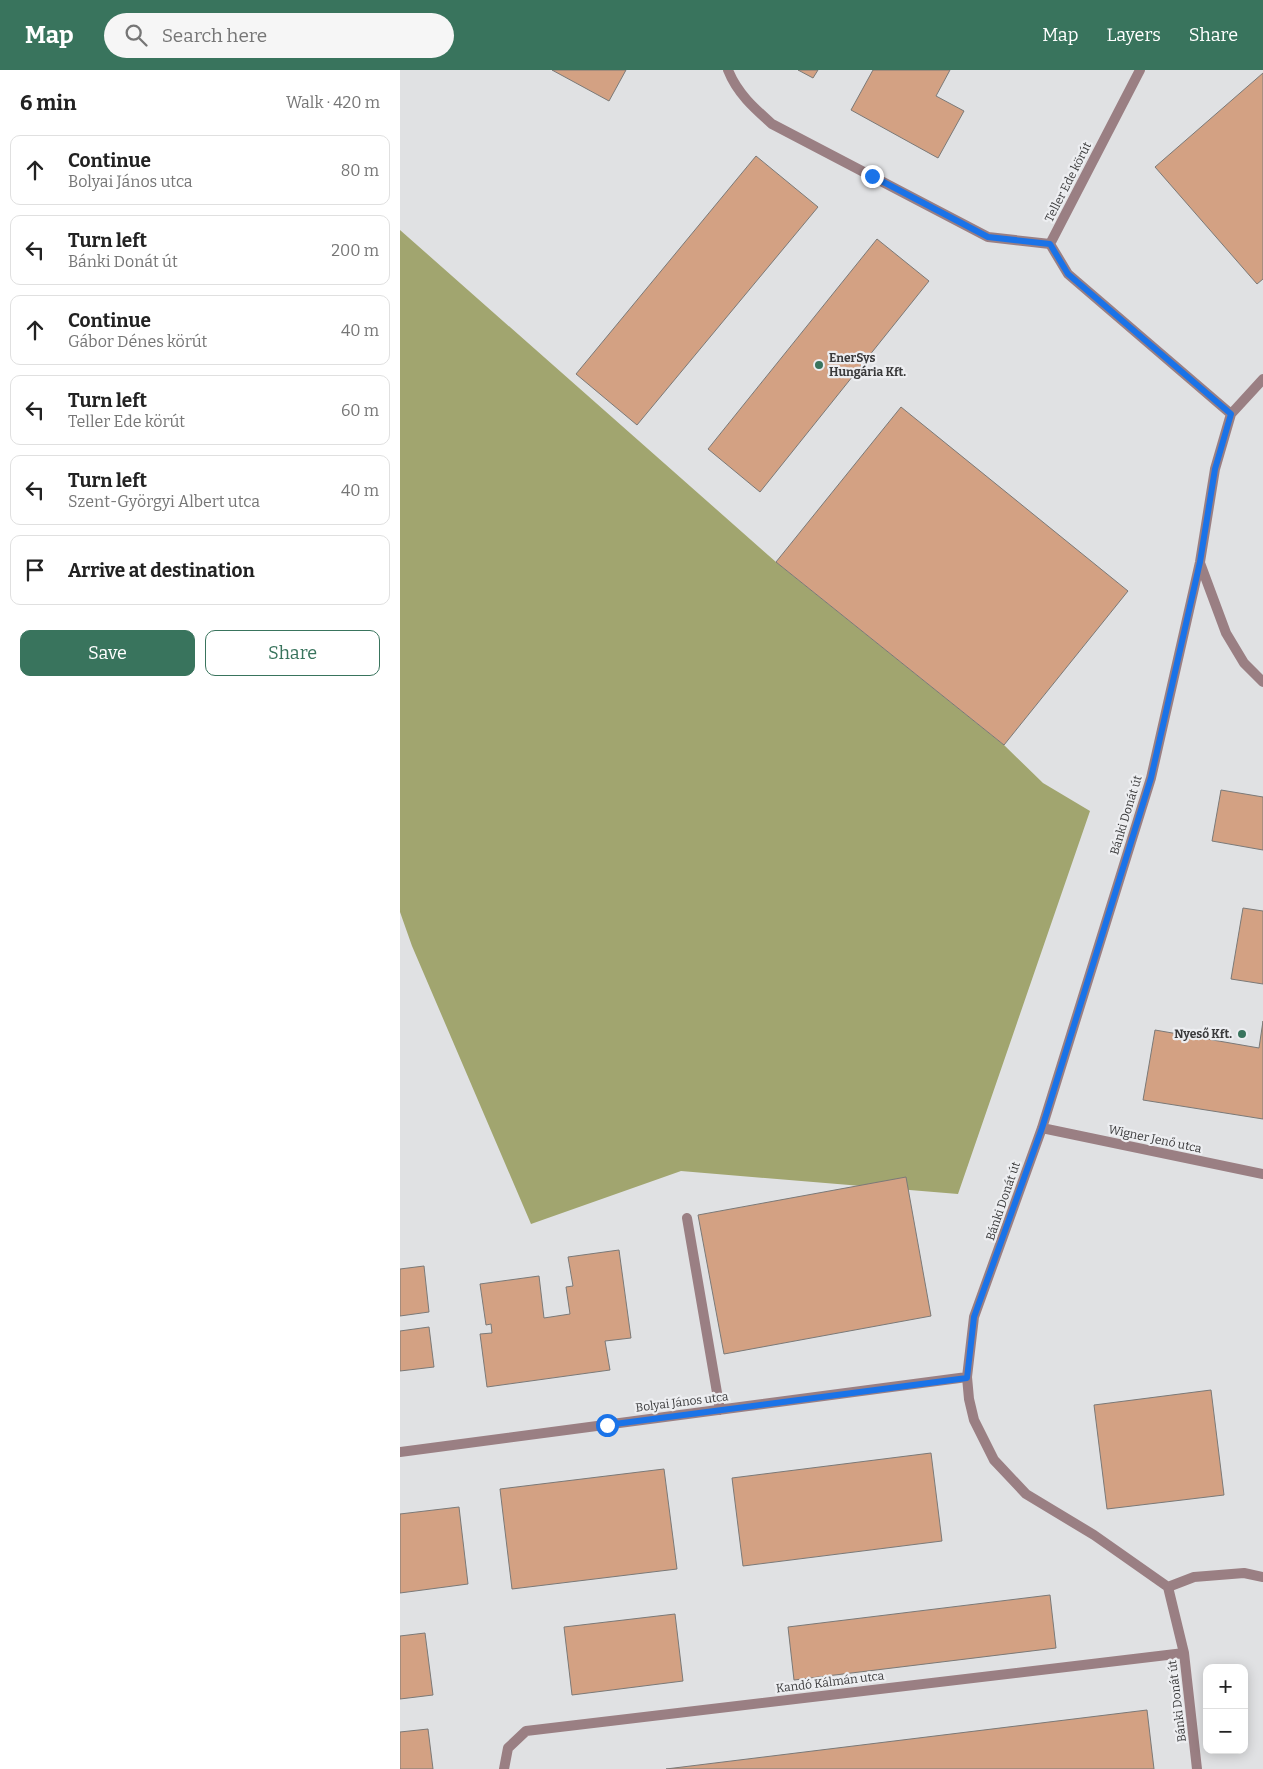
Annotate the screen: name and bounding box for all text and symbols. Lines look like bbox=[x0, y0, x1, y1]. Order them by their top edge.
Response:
search box bbox=[104, 13, 454, 58]
text: Map bbox=[25, 21, 74, 49]
icon: search bbox=[122, 21, 150, 49]
text: Search here bbox=[162, 24, 267, 47]
text: Map bbox=[1042, 24, 1078, 46]
text: Layers bbox=[1106, 24, 1161, 46]
text: Share bbox=[1189, 24, 1238, 46]
text: 6 min bbox=[20, 90, 76, 116]
text: Walk · 420 m bbox=[286, 93, 380, 112]
street label: Teller Ede körút bbox=[1042, 139, 1094, 224]
text: Continue bbox=[68, 149, 151, 172]
icon: ahead bbox=[21, 156, 49, 184]
text: 80 m bbox=[341, 161, 379, 180]
route end bbox=[861, 165, 884, 188]
text: Bolyai János utca bbox=[68, 172, 193, 191]
text: Turn left bbox=[68, 229, 147, 252]
icon: left bbox=[21, 236, 49, 264]
text: 200 m bbox=[331, 241, 379, 260]
text: Bánki Donát út bbox=[68, 252, 178, 271]
text: Continue bbox=[68, 309, 151, 332]
icon: ahead bbox=[21, 316, 49, 344]
text: 40 m bbox=[341, 321, 379, 340]
text: Gábor Dénes körút bbox=[68, 332, 207, 351]
place label: EnerSys Hungária Kft. bbox=[829, 351, 906, 379]
marker: EnerSys Hungária Kft. bbox=[813, 359, 825, 371]
text: Turn left bbox=[68, 389, 147, 412]
icon: left bbox=[21, 396, 49, 424]
text: 60 m bbox=[341, 401, 379, 420]
text: Teller Ede körút bbox=[68, 412, 185, 431]
text: Turn left bbox=[68, 469, 147, 492]
icon: left bbox=[21, 476, 49, 504]
text: 40 m bbox=[341, 481, 379, 500]
text: Szent-Györgyi Albert utca bbox=[68, 492, 260, 511]
icon: arrive bbox=[21, 556, 49, 584]
text: Arrive at destination bbox=[68, 559, 255, 582]
button: Save bbox=[20, 630, 195, 676]
button: Share bbox=[205, 630, 380, 676]
street label: Bánki Donát út bbox=[1107, 773, 1145, 856]
place label: Nyeső Kft. bbox=[1174, 1027, 1232, 1041]
marker: Nyeső Kft. bbox=[1236, 1028, 1248, 1040]
street label: Wigner Jenő utca bbox=[1107, 1122, 1203, 1156]
street label: Bánki Donát út bbox=[983, 1159, 1023, 1242]
street label: Bolyai János utca bbox=[635, 1389, 730, 1415]
route start bbox=[596, 1414, 619, 1437]
street label: Bánki Donát út bbox=[1165, 1659, 1189, 1743]
map controls bbox=[1203, 1664, 1248, 1754]
button: + bbox=[1203, 1664, 1248, 1709]
street label: Kandó Kálmán utca bbox=[775, 1668, 885, 1696]
button: − bbox=[1203, 1709, 1248, 1754]

